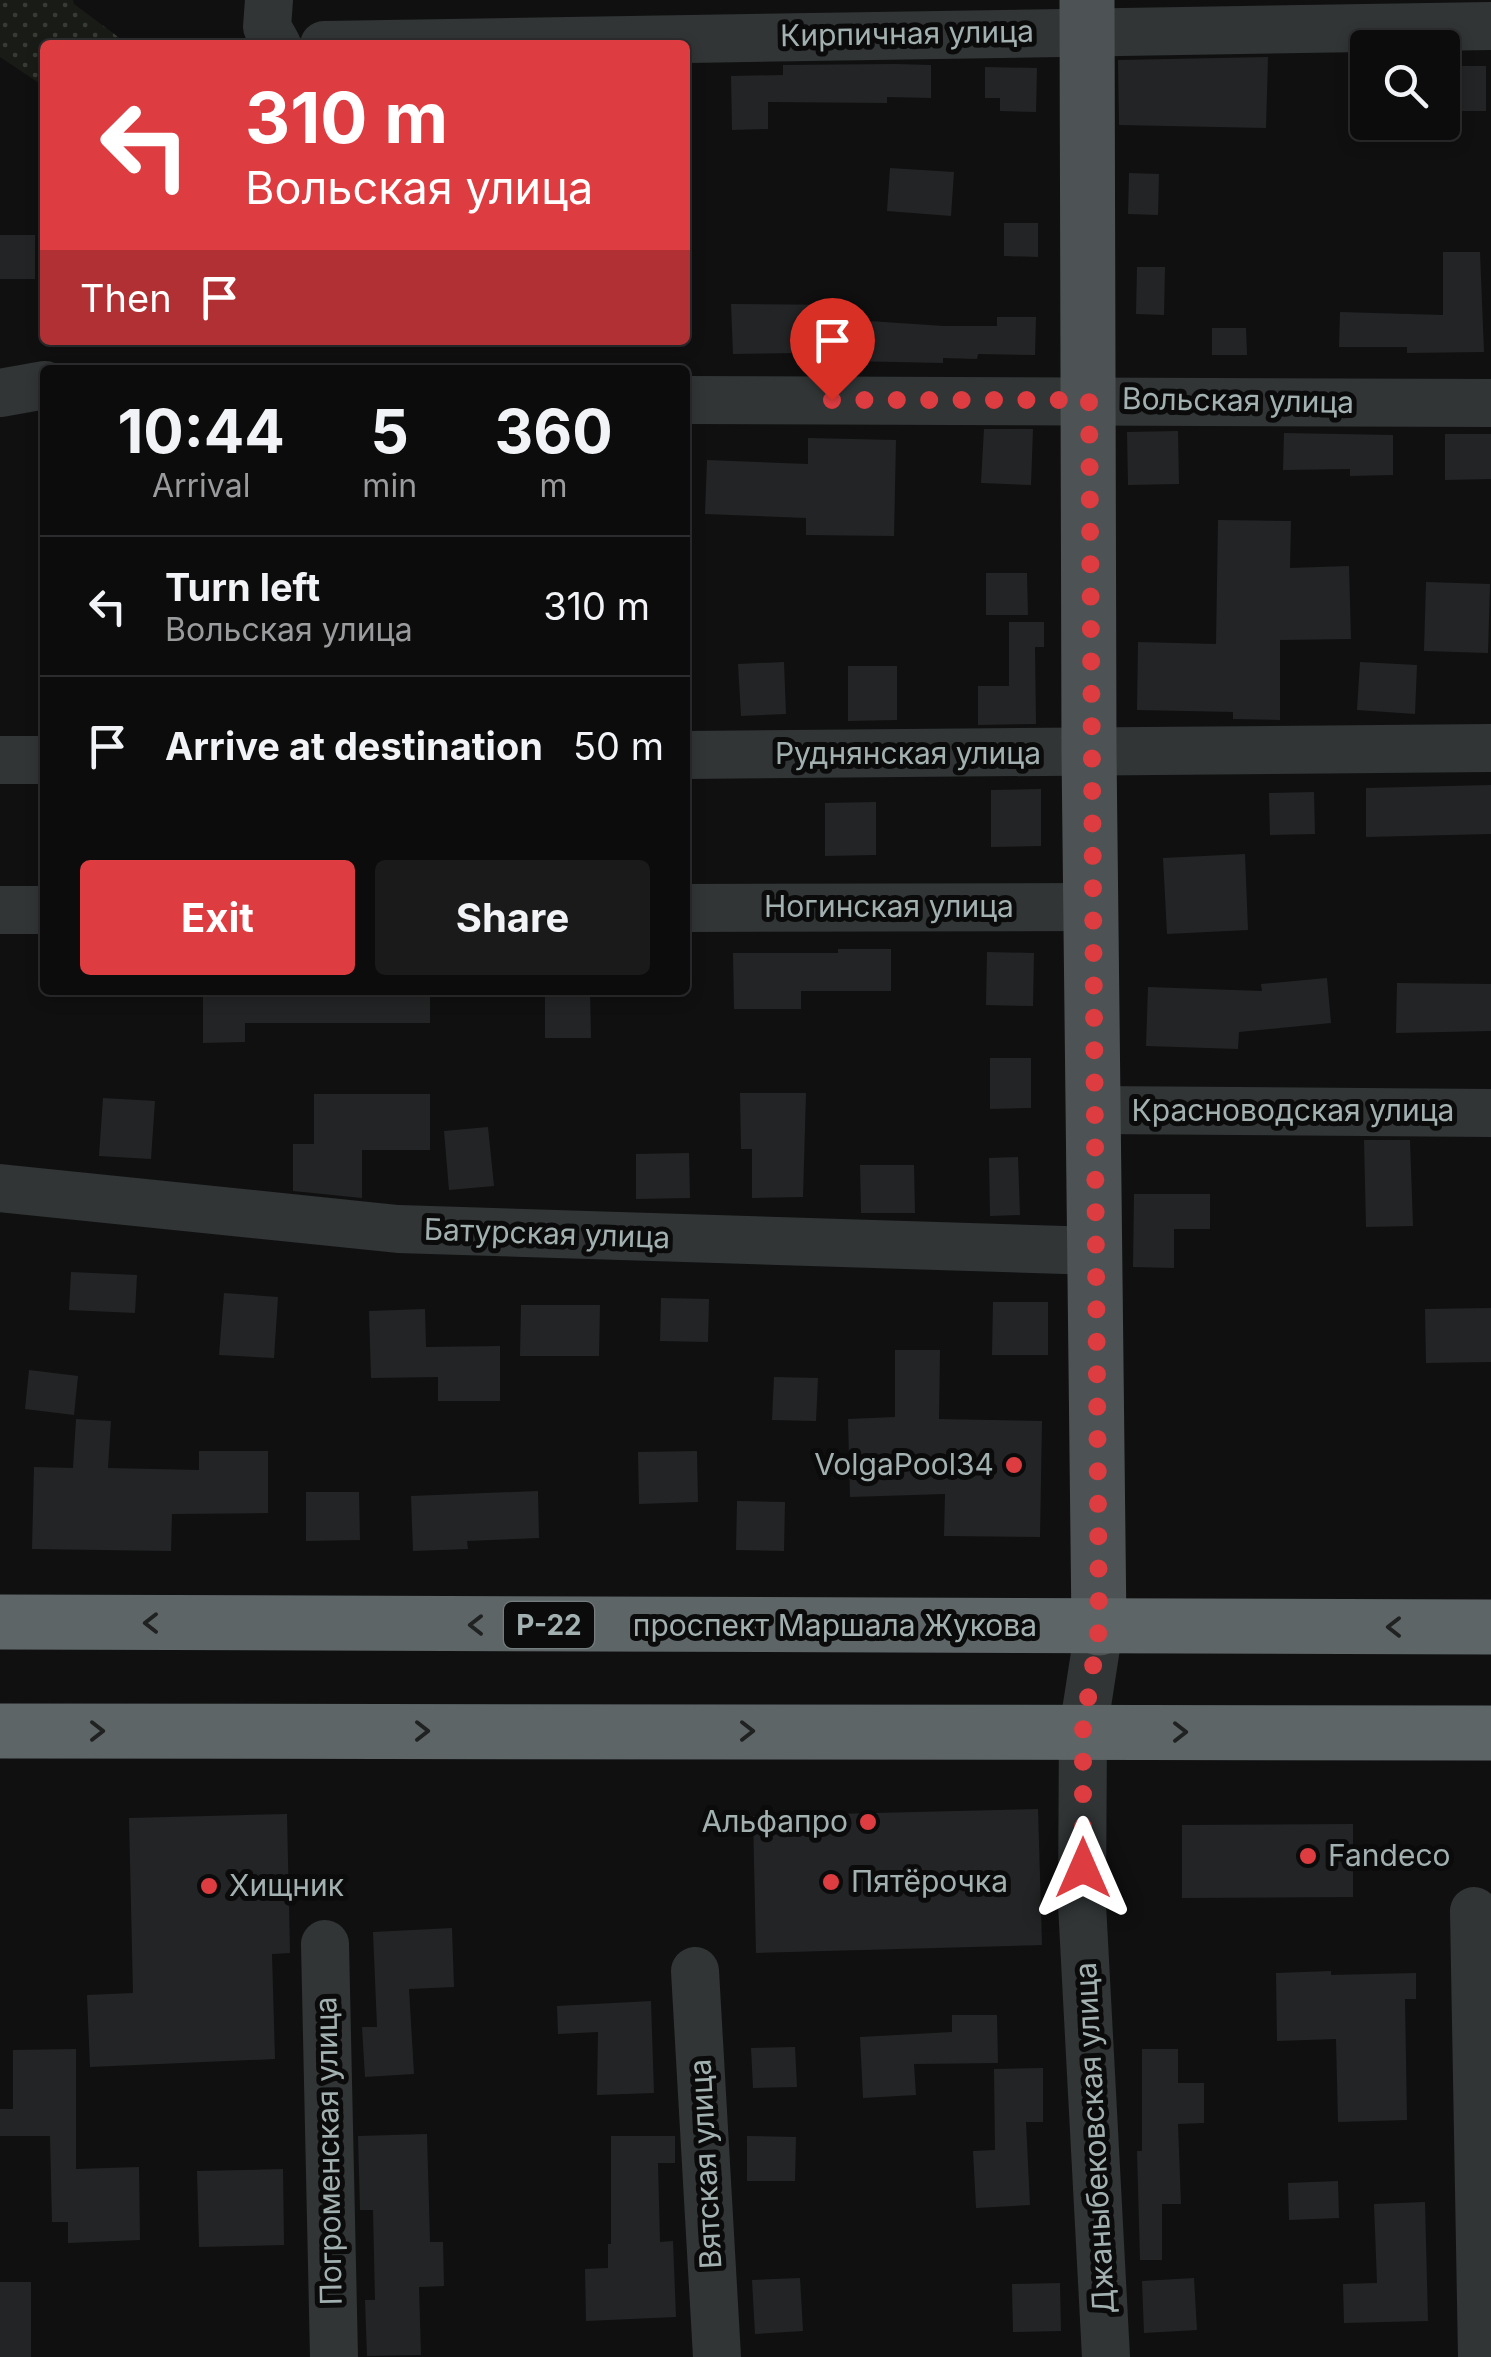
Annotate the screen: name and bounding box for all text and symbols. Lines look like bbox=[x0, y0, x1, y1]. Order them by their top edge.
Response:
street label: Кирпичная улица bbox=[780, 13, 1034, 53]
map controls bbox=[1350, 30, 1460, 140]
button: search bbox=[1350, 30, 1460, 140]
text: 310 m bbox=[245, 75, 448, 160]
icon: left bbox=[80, 80, 210, 210]
text: Вольская улица bbox=[245, 160, 593, 215]
icon: arrive bbox=[192, 270, 247, 325]
text: Then bbox=[80, 275, 172, 321]
pin bbox=[790, 298, 875, 401]
icon: arrive bbox=[805, 313, 860, 368]
street label: Вольская улица bbox=[1122, 380, 1354, 420]
text: 10:44 bbox=[117, 395, 285, 467]
text: 5 bbox=[371, 395, 409, 467]
text: 360 bbox=[494, 395, 613, 467]
text: Arrival bbox=[152, 466, 250, 505]
text: min bbox=[362, 466, 417, 505]
text: m bbox=[540, 466, 568, 505]
text: Turn left bbox=[165, 564, 320, 610]
icon: left bbox=[80, 579, 135, 634]
text: 310 m bbox=[543, 583, 650, 629]
text: Вольская улица bbox=[165, 610, 413, 649]
icon: arrive bbox=[80, 719, 135, 774]
text: Arrive at destination bbox=[165, 723, 543, 769]
text: 50 m bbox=[573, 723, 664, 769]
street label: Руднянская улица bbox=[775, 735, 1041, 771]
button: Exit bbox=[80, 860, 355, 975]
button: Share bbox=[375, 860, 650, 975]
street label: Ногинская улица bbox=[764, 888, 1014, 924]
street label: Красноводская улица bbox=[1132, 1092, 1454, 1128]
street label: Батурская улица bbox=[423, 1211, 671, 1255]
place label: VolgaPool34 bbox=[814, 1446, 994, 1482]
marker: VolgaPool34 bbox=[1003, 1454, 1025, 1476]
road number: Р-22 bbox=[504, 1602, 594, 1648]
street label: проспект Маршала Жукова bbox=[633, 1607, 1037, 1643]
one-way arrow bbox=[143, 1612, 158, 1634]
one-way arrow bbox=[468, 1614, 484, 1635]
one-way arrow bbox=[1385, 1616, 1400, 1638]
one-way arrow bbox=[90, 1720, 106, 1742]
one-way arrow bbox=[416, 1720, 431, 1742]
one-way arrow bbox=[740, 1720, 756, 1742]
one-way arrow bbox=[1173, 1721, 1189, 1742]
place label: Альфапро bbox=[701, 1803, 848, 1839]
marker: Альфапро bbox=[857, 1811, 879, 1833]
position arrow bbox=[1031, 1816, 1135, 1920]
place label: Fandeco bbox=[1328, 1837, 1451, 1873]
marker: Fandeco bbox=[1297, 1845, 1319, 1867]
place label: Пятёрочка bbox=[851, 1863, 1008, 1899]
place label: Хищник bbox=[229, 1867, 344, 1903]
marker: Пятёрочка bbox=[820, 1871, 842, 1893]
marker: Хищник bbox=[198, 1875, 220, 1897]
street label: Джаныбековская улица bbox=[1067, 1961, 1121, 2315]
street label: Погроменская улица bbox=[307, 1996, 349, 2306]
street label: Вятская улица bbox=[682, 2058, 728, 2270]

